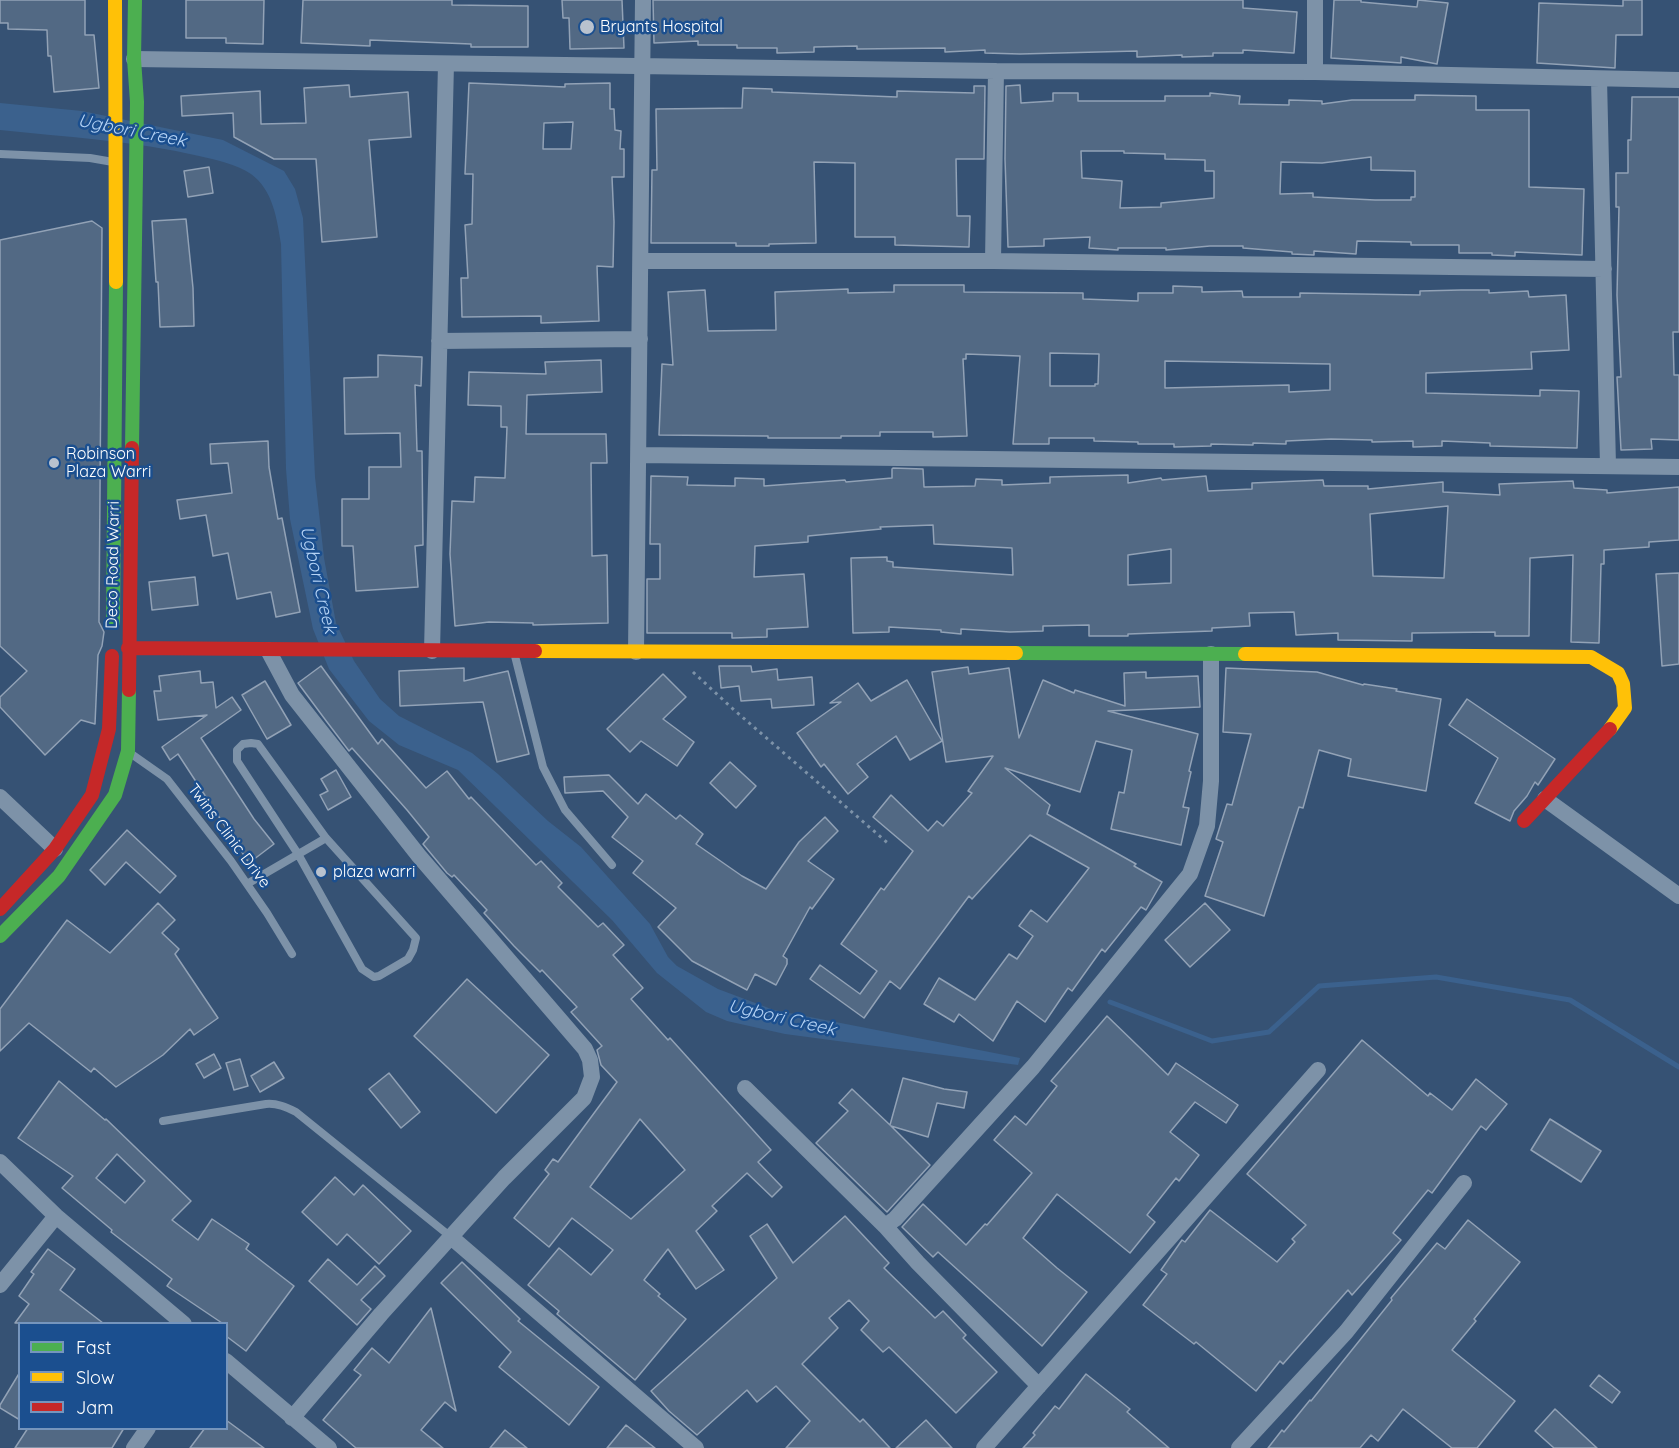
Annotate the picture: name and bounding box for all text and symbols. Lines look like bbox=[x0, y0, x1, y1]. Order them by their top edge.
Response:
place label: Bryants Hospital bbox=[600, 17, 723, 37]
marker: Bryants Hospital bbox=[578, 18, 596, 36]
water label: Ugbori Creek bbox=[76, 110, 188, 152]
place label: Robinson Plaza Warri bbox=[66, 444, 151, 482]
marker: Robinson Plaza Warri bbox=[47, 456, 61, 470]
street label: Deco Road Warri bbox=[102, 501, 124, 629]
water label: Ugbori Creek bbox=[295, 524, 341, 636]
street label: Twins Clinic Drive bbox=[184, 780, 274, 892]
place label: plaza warri bbox=[333, 862, 415, 882]
marker: plaza warri bbox=[314, 865, 328, 879]
water label: Ugbori Creek bbox=[726, 995, 838, 1041]
legend bbox=[18, 1322, 228, 1430]
text: Fast bbox=[76, 1336, 111, 1359]
text: Slow bbox=[76, 1366, 114, 1389]
text: Jam bbox=[76, 1396, 114, 1419]

